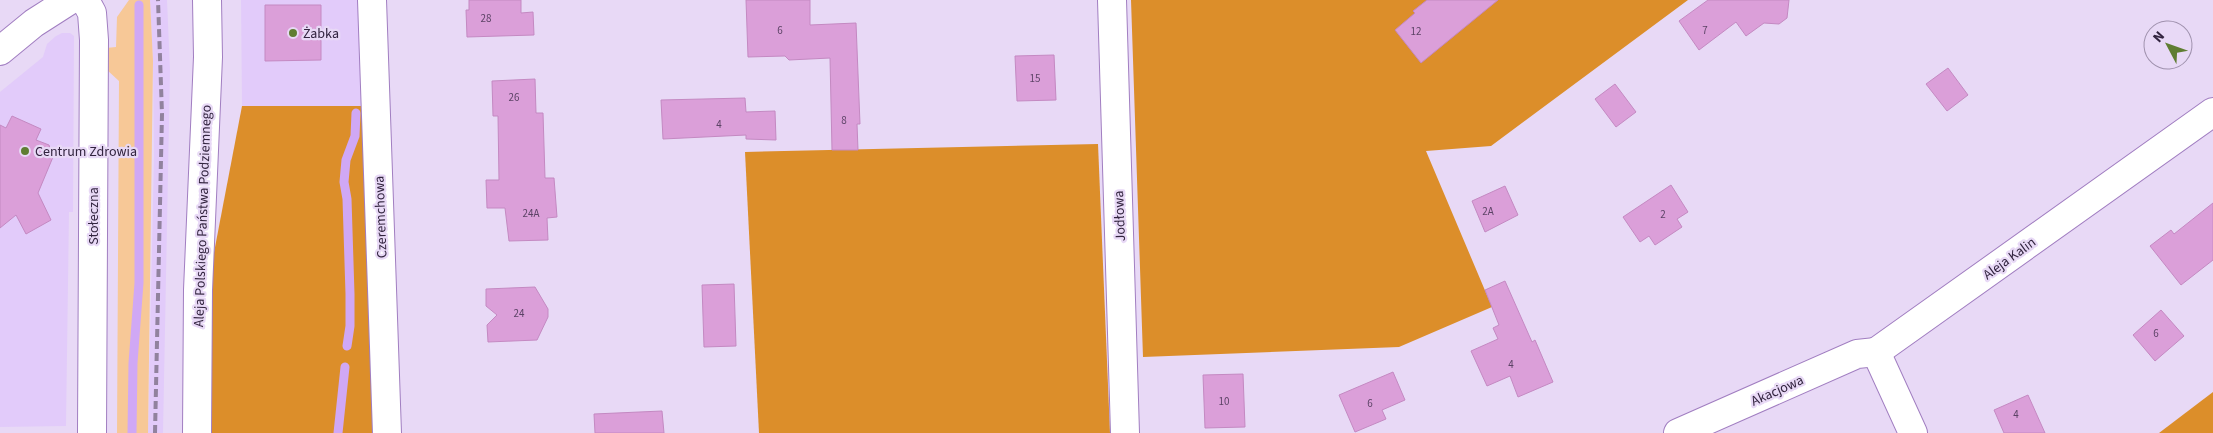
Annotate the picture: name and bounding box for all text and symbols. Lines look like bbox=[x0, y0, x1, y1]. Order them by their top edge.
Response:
house number: 28 bbox=[481, 11, 492, 26]
north arrow bbox=[2143, 20, 2193, 70]
house number: 6 bbox=[777, 23, 783, 38]
house number: 7 bbox=[1702, 23, 1708, 38]
place label: Żabka bbox=[303, 24, 339, 44]
house number: 12 bbox=[1411, 24, 1421, 39]
marker: Żabka bbox=[287, 27, 299, 39]
text: N bbox=[2148, 27, 2170, 47]
house number: 15 bbox=[1030, 71, 1040, 86]
house number: 26 bbox=[509, 90, 520, 105]
street label: Aleja Polskiego Państwa Podziemnego bbox=[189, 105, 217, 328]
house number: 8 bbox=[841, 113, 847, 128]
house number: 4 bbox=[716, 117, 722, 132]
place label: Centrum Zdrowia bbox=[35, 142, 137, 162]
marker: Centrum Zdrowia bbox=[19, 145, 31, 157]
street label: Czeremchowa bbox=[370, 175, 392, 259]
street label: Stołeczna bbox=[84, 187, 104, 245]
street label: Jodłowa bbox=[1109, 190, 1131, 242]
house number: 2A bbox=[1482, 204, 1494, 219]
house number: 24A bbox=[523, 206, 539, 221]
house number: 2 bbox=[1660, 207, 1666, 222]
street label: Aleja Kalin bbox=[1979, 233, 2040, 285]
house number: 24 bbox=[514, 306, 525, 321]
house number: 6 bbox=[2153, 326, 2159, 341]
house number: 4 bbox=[1508, 357, 1514, 372]
street label: Akacjowa bbox=[1748, 370, 1807, 411]
house number: 10 bbox=[1219, 394, 1229, 409]
house number: 6 bbox=[1367, 396, 1373, 411]
house number: 4 bbox=[2013, 407, 2019, 422]

